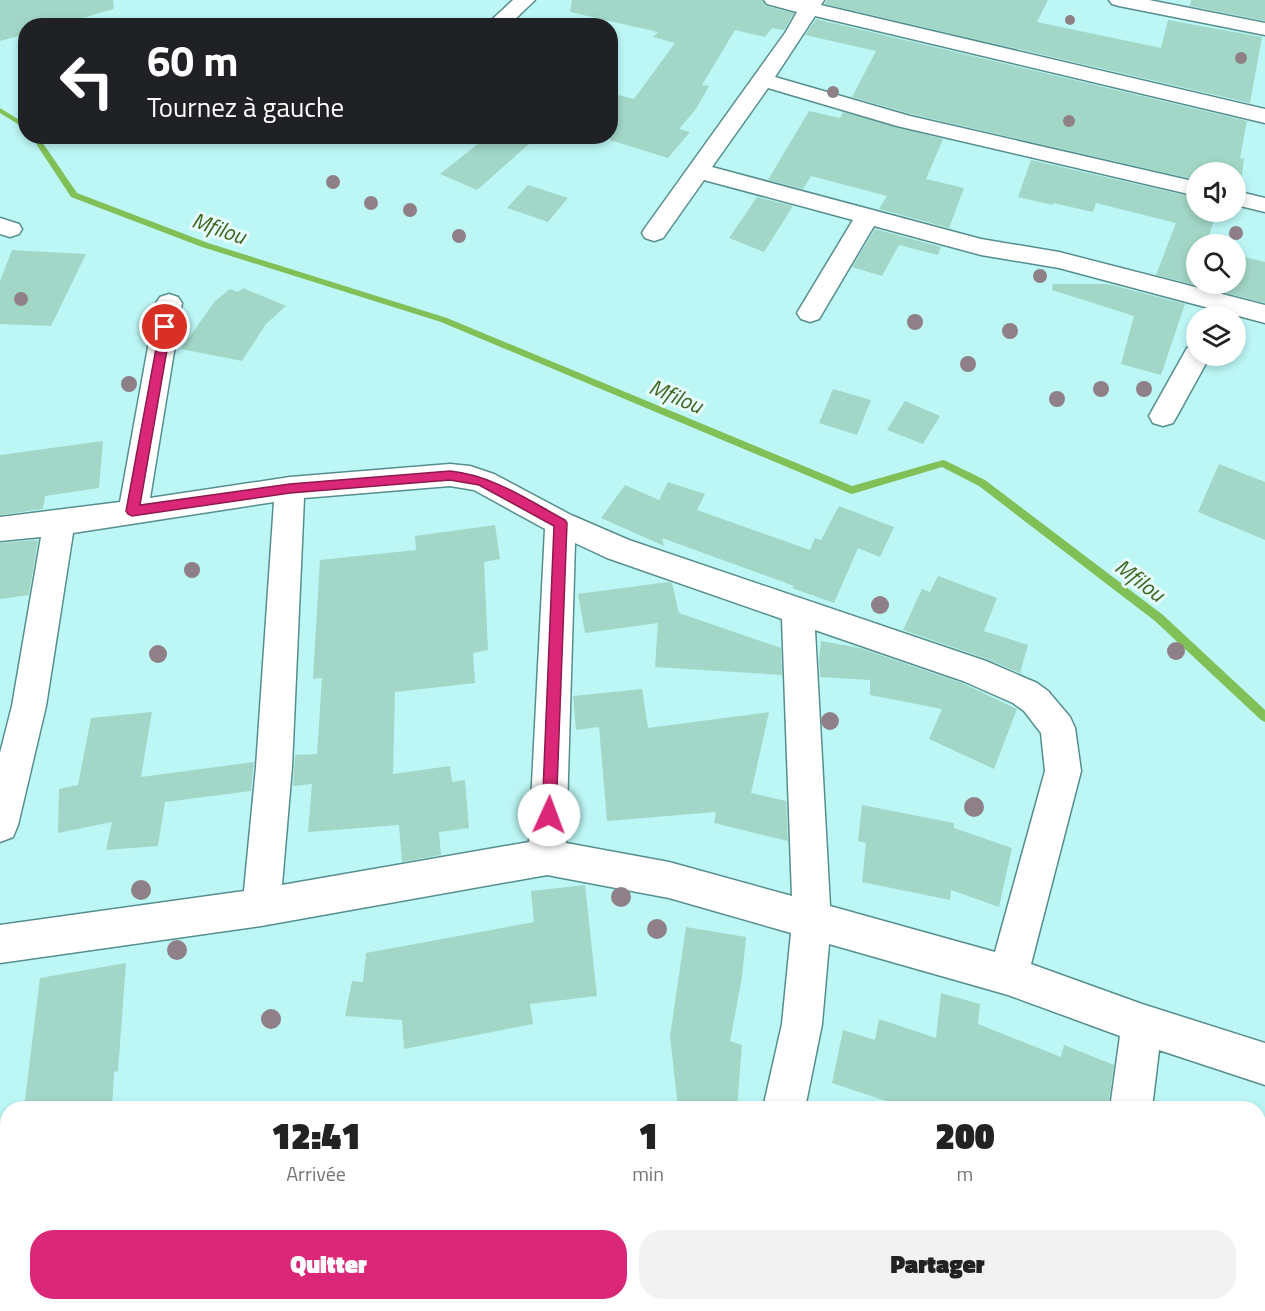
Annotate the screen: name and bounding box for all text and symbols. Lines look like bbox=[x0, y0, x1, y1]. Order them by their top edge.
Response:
text: 60 m bbox=[147, 28, 239, 92]
icon: left bbox=[48, 42, 126, 120]
text: Tournez à gauche bbox=[147, 86, 344, 127]
map controls bbox=[1186, 162, 1246, 366]
button: sound bbox=[1186, 162, 1246, 222]
water label: Mfilou bbox=[187, 203, 252, 254]
button: search bbox=[1186, 234, 1246, 294]
pin bbox=[139, 301, 190, 352]
button: layers bbox=[1186, 306, 1246, 366]
icon: arrive bbox=[148, 310, 181, 343]
water label: Mfilou bbox=[644, 370, 710, 423]
water label: Mfilou bbox=[1108, 550, 1174, 611]
position arrow bbox=[517, 783, 581, 847]
text: 12:41 bbox=[271, 1108, 361, 1163]
text: 1 bbox=[638, 1108, 658, 1163]
text: 200 bbox=[935, 1108, 995, 1163]
text: Arrivée bbox=[286, 1158, 346, 1189]
text: min bbox=[632, 1158, 664, 1189]
text: m bbox=[957, 1158, 973, 1189]
button: Quitter bbox=[30, 1230, 627, 1299]
button: Partager bbox=[639, 1230, 1236, 1299]

